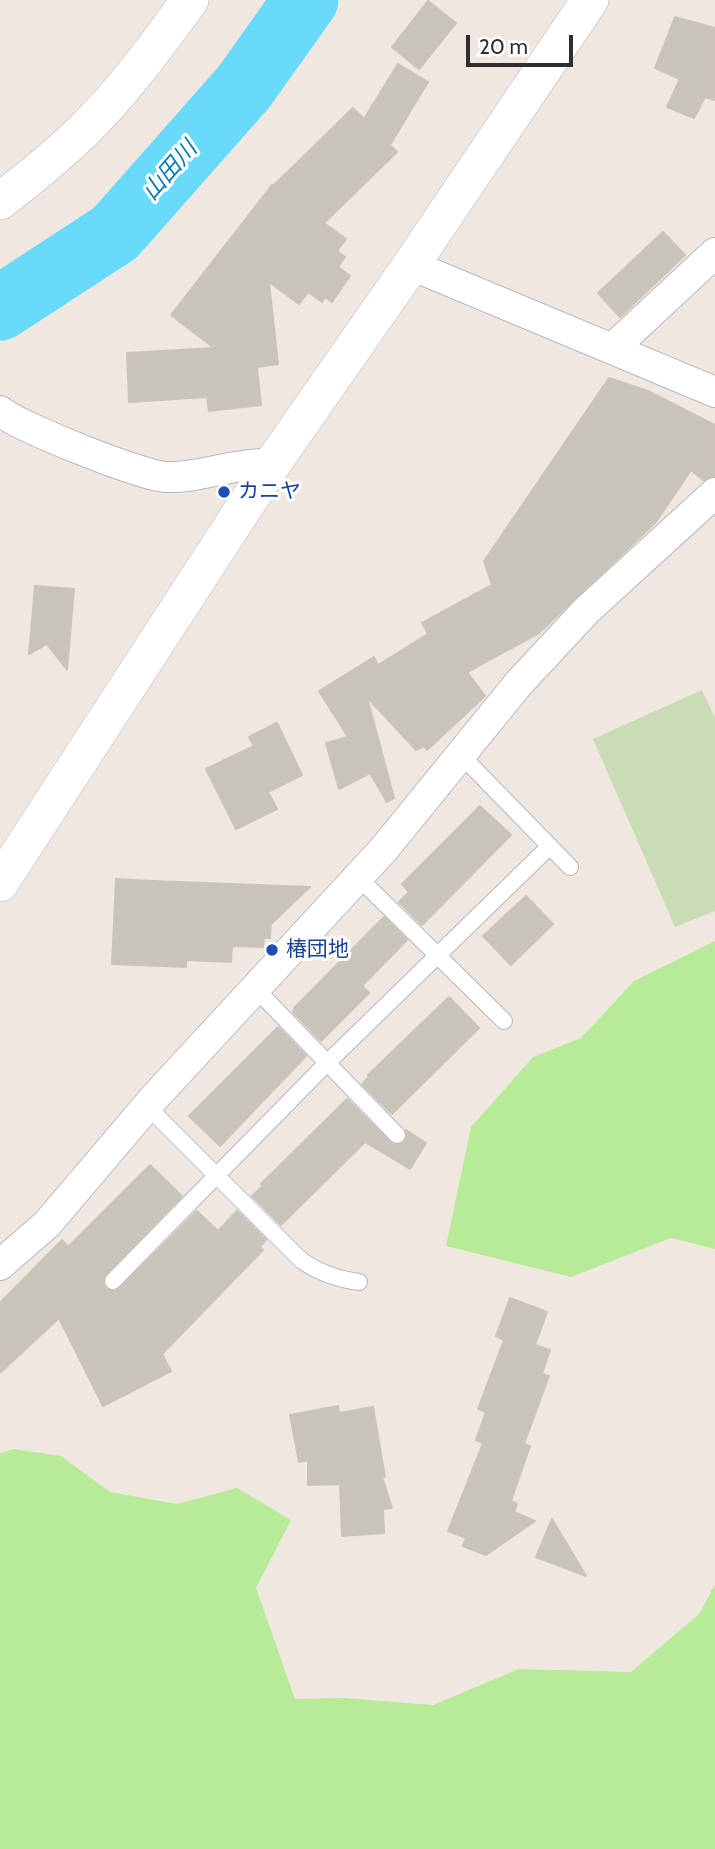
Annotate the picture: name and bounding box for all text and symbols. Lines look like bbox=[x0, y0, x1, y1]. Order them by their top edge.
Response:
scale bar bbox=[470, 21, 577, 65]
text: 20 m bbox=[479, 34, 528, 59]
water label: 山田川 bbox=[137, 136, 203, 206]
place label: カニヤ bbox=[238, 479, 301, 505]
marker: カニヤ bbox=[216, 484, 232, 500]
place label: 椿団地 bbox=[286, 937, 349, 963]
marker: 椿団地 bbox=[264, 942, 280, 958]

